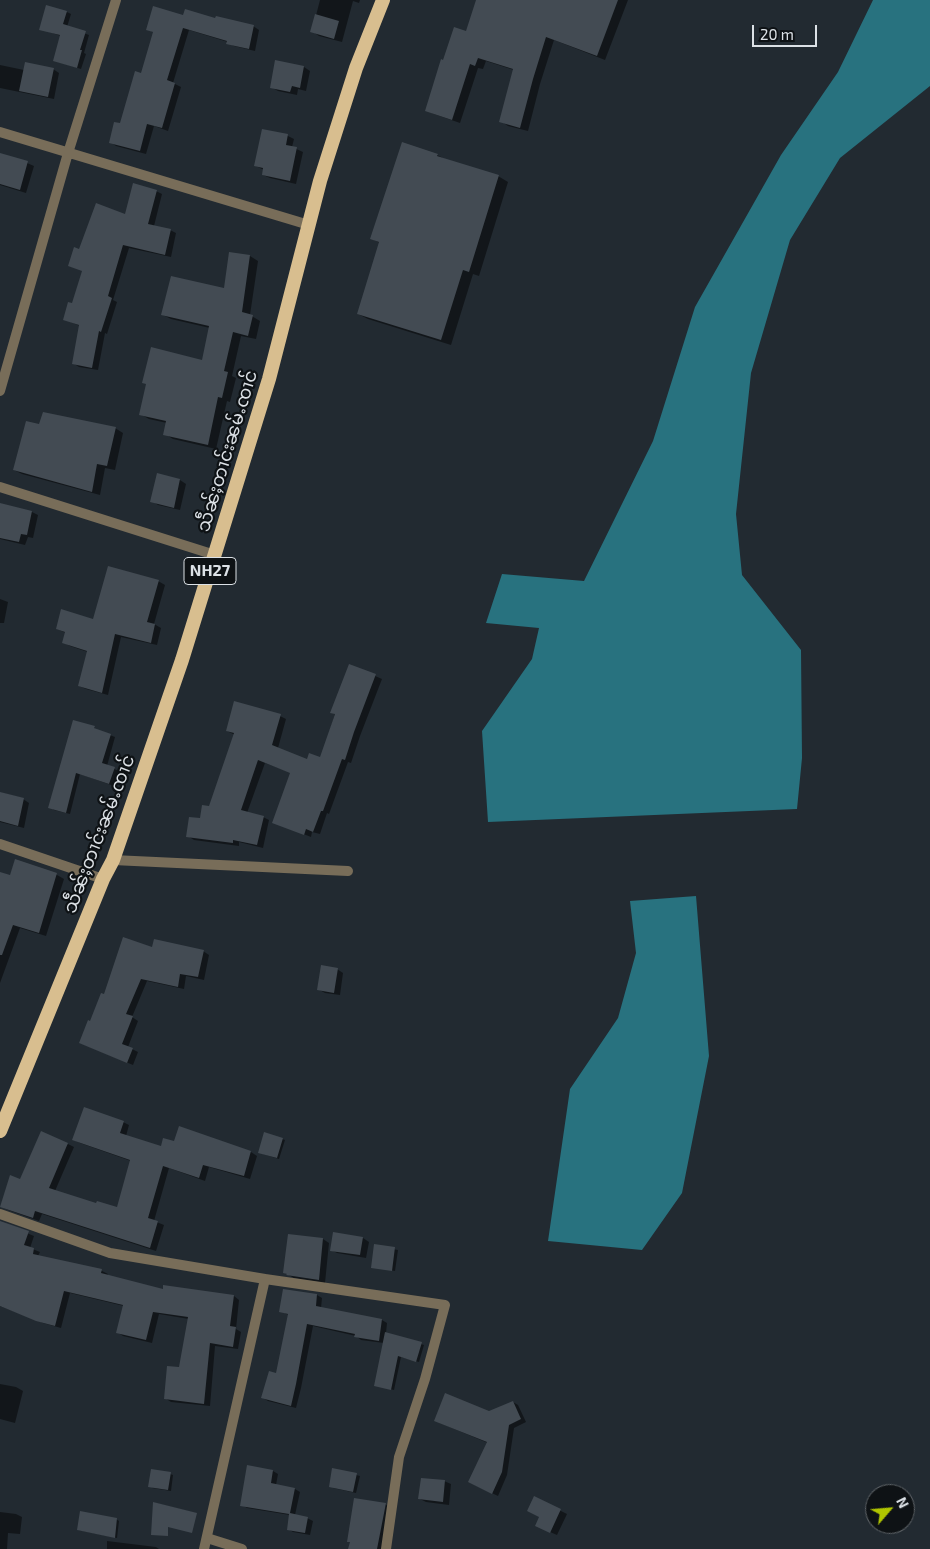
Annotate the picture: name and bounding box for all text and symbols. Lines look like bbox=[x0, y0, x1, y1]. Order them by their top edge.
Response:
scale bar bbox=[755, 15, 820, 47]
text: 20 m bbox=[760, 25, 794, 43]
street label: သဵၼ်ႈတၢင်းၼမ်ႉၸၢင် bbox=[192, 368, 262, 534]
road number: NH27 bbox=[184, 558, 236, 584]
street label: သဵၼ်ႈတၢင်းၼမ်ႉၸၢင် bbox=[59, 752, 139, 916]
north arrow bbox=[865, 1484, 915, 1534]
text: N bbox=[893, 1494, 913, 1511]

